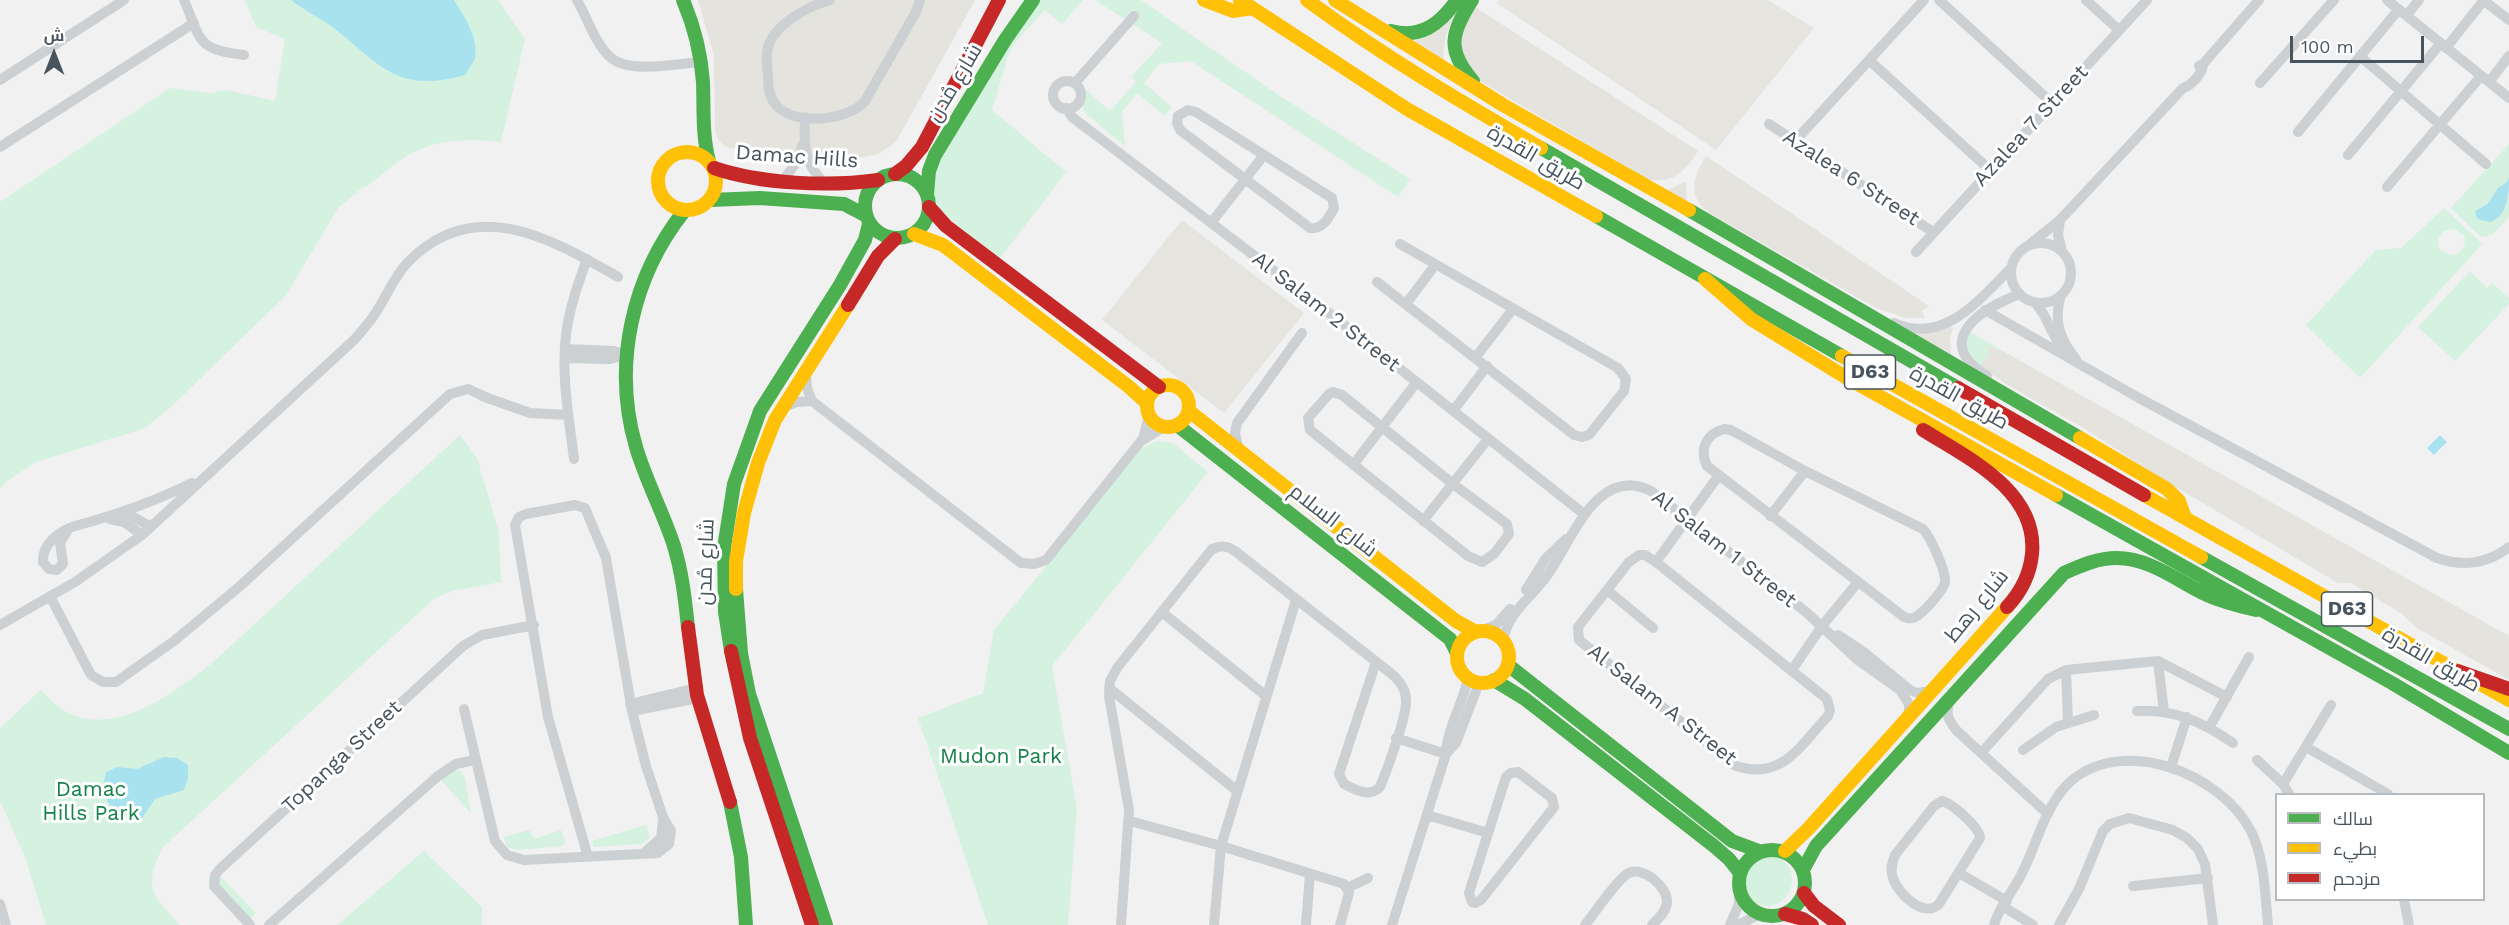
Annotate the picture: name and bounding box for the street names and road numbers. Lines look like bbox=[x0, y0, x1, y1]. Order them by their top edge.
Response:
street label: شارع مُدن bbox=[922, 39, 988, 127]
street label: Azalea 7 Street bbox=[1968, 60, 2094, 192]
street label: طريق القدرة bbox=[1482, 120, 1590, 196]
street label: Azalea 6 Street bbox=[1778, 124, 1924, 232]
street label: Damac Hills bbox=[735, 140, 859, 174]
street label: Al Salam 2 Street bbox=[1247, 246, 1405, 378]
road number: D63 bbox=[1844, 355, 1896, 389]
street label: طريق القدرة bbox=[1905, 361, 2013, 435]
street label: شارع السلام bbox=[1284, 479, 1382, 563]
street label: Al Salam 1 Street bbox=[1647, 485, 1801, 613]
street label: شارع مُدن bbox=[692, 518, 720, 606]
street label: شارع رهط bbox=[1940, 564, 2014, 648]
road number: D63 bbox=[2322, 592, 2372, 626]
street label: طريق القدرة bbox=[2377, 622, 2485, 698]
street label: Al Salam A Street bbox=[1582, 639, 1742, 771]
street label: Topanga Street bbox=[277, 695, 407, 819]

